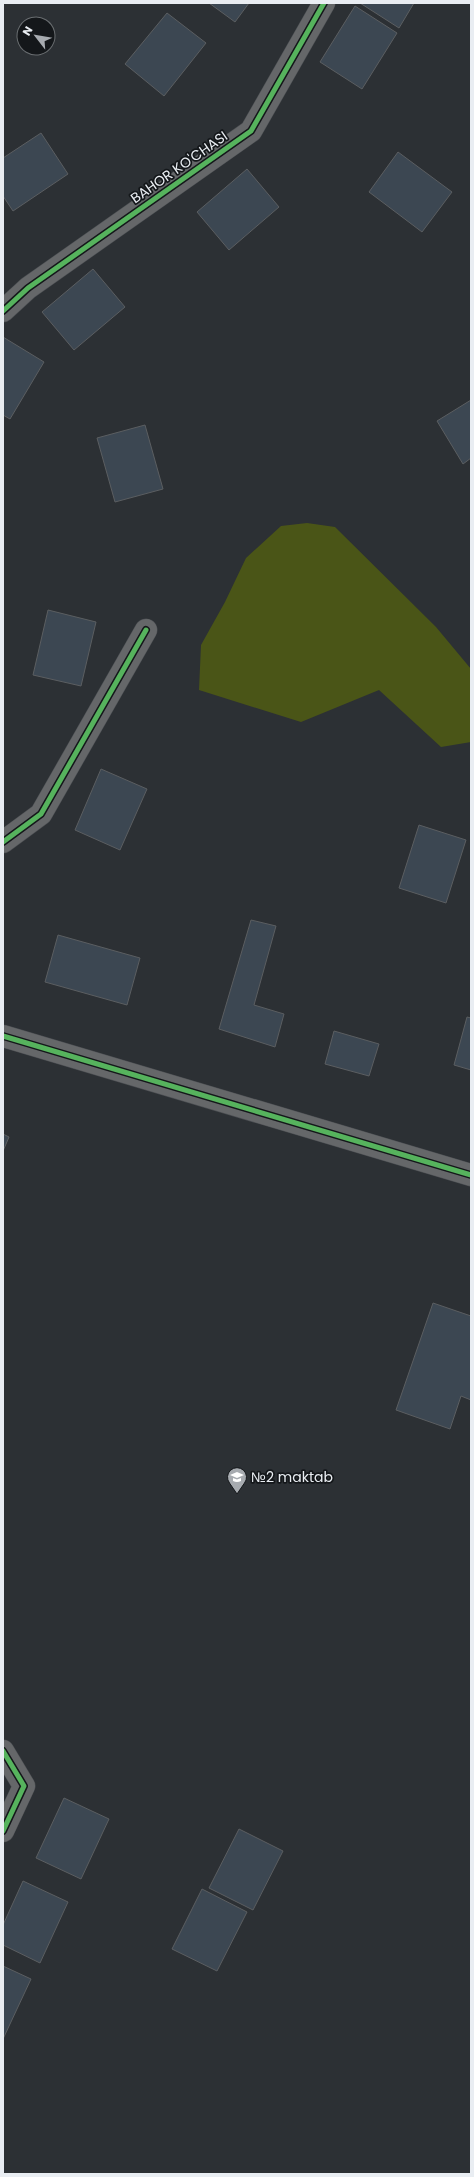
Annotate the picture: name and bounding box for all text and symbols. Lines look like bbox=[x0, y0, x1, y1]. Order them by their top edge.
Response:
north arrow bbox=[16, 16, 56, 56]
text: N bbox=[18, 23, 36, 39]
street label: BAHOR KO'CHASI bbox=[127, 126, 231, 208]
school or university icon: №2 maktab bbox=[226, 1466, 248, 1494]
place label: №2 maktab bbox=[251, 1467, 333, 1487]

